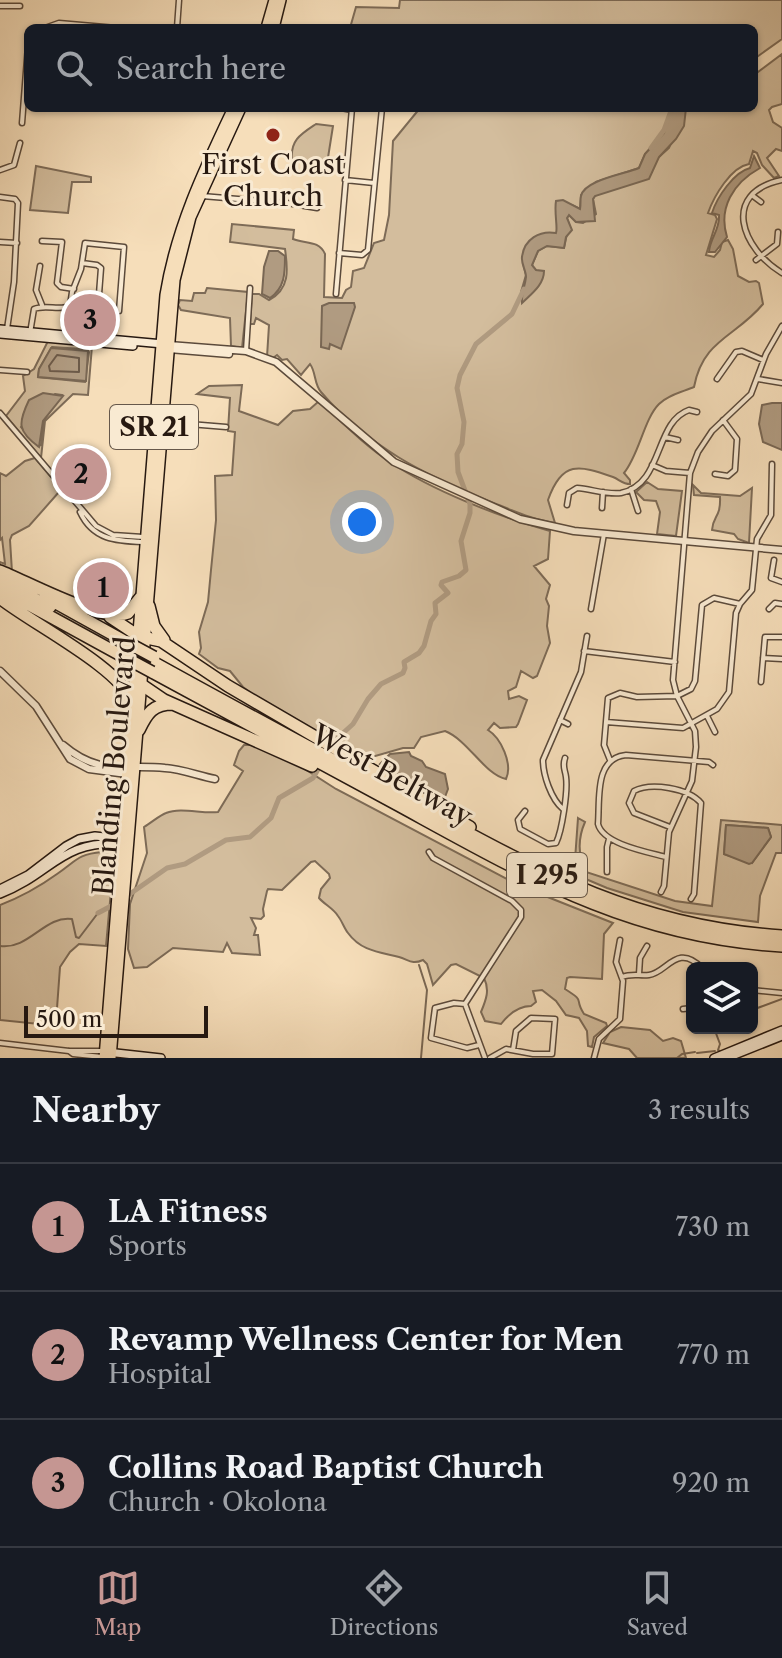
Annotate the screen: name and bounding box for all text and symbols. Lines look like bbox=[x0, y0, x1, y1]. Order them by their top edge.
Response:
search box bbox=[24, 24, 758, 112]
icon: search bbox=[52, 46, 96, 90]
text: Search here bbox=[116, 50, 286, 87]
marker: First Coast Church bbox=[264, 126, 282, 144]
place label: First Coast Church bbox=[201, 147, 345, 213]
pin: 3 bbox=[64, 290, 116, 350]
road number: SR 21 bbox=[110, 405, 198, 449]
pin: 2 bbox=[55, 444, 107, 504]
your location bbox=[342, 502, 382, 542]
pin: 1 bbox=[77, 558, 129, 618]
street label: Blanding Boulevard bbox=[86, 635, 142, 897]
street label: West Beltway bbox=[305, 716, 479, 833]
road number: I 295 bbox=[507, 853, 587, 897]
map controls bbox=[686, 962, 758, 1034]
button: layers bbox=[686, 962, 758, 1034]
scale bar bbox=[24, 1002, 208, 1038]
text: 500 m bbox=[36, 1006, 102, 1033]
text: Nearby bbox=[32, 1089, 160, 1131]
text: 3 results bbox=[648, 1094, 750, 1126]
text: LA Fitness bbox=[108, 1193, 268, 1230]
text: 1 bbox=[52, 1211, 64, 1243]
text: 730 m bbox=[675, 1211, 750, 1243]
text: Sports bbox=[108, 1230, 187, 1262]
text: Revamp Wellness Center for Men bbox=[108, 1321, 623, 1358]
text: 2 bbox=[50, 1339, 66, 1371]
text: 770 m bbox=[677, 1339, 750, 1371]
text: Hospital bbox=[108, 1358, 212, 1390]
text: Collins Road Baptist Church bbox=[108, 1449, 544, 1486]
text: 3 bbox=[51, 1467, 65, 1499]
text: 920 m bbox=[672, 1467, 750, 1499]
text: Church · Okolona bbox=[108, 1486, 327, 1518]
tab: Map bbox=[94, 1566, 141, 1641]
tab: Directions bbox=[330, 1566, 438, 1641]
tab: Saved bbox=[627, 1566, 688, 1641]

